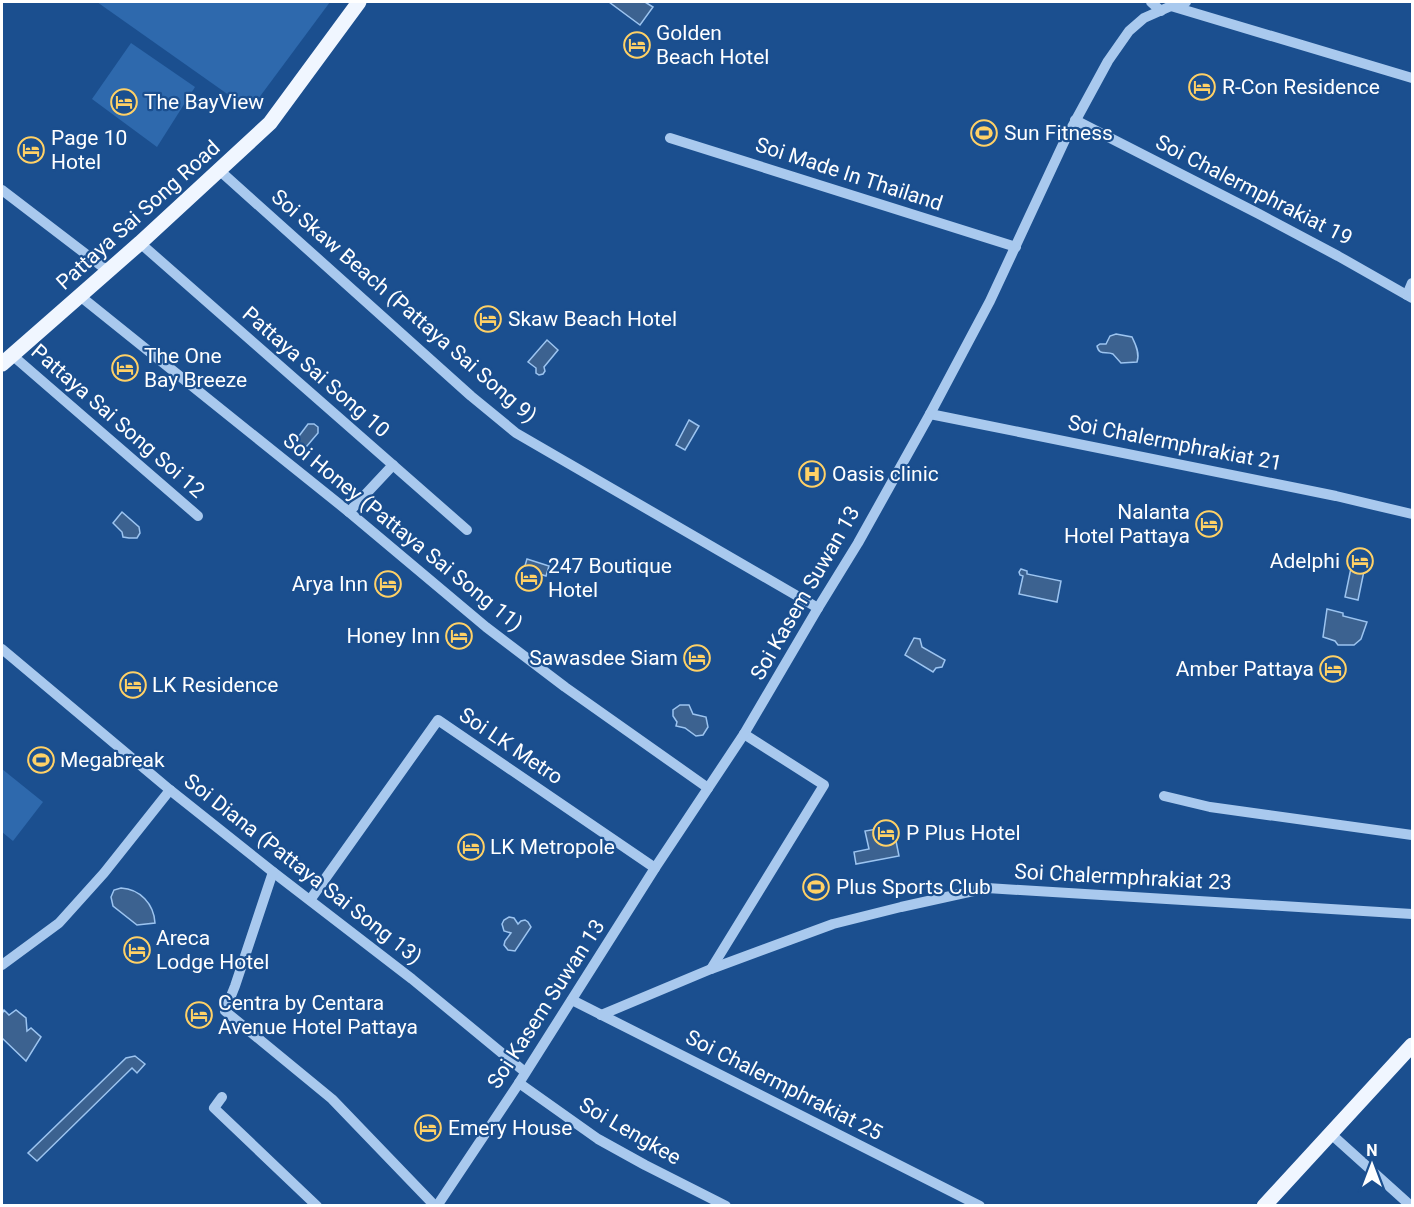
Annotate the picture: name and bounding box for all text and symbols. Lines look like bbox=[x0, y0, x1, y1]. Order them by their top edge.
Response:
place label: Golden Beach Hotel bbox=[656, 21, 769, 69]
hotel icon: Golden Beach Hotel bbox=[622, 30, 652, 60]
hotel icon: R-Con Residence bbox=[1187, 72, 1217, 102]
place label: R-Con Residence bbox=[1222, 75, 1380, 99]
hotel icon: The BayView bbox=[109, 87, 139, 117]
place label: The BayView bbox=[144, 90, 264, 114]
sports icon: Sun Fitness bbox=[969, 118, 999, 148]
place label: Sun Fitness bbox=[1004, 121, 1113, 145]
place label: Page 10 Hotel bbox=[51, 126, 127, 174]
street label: Soi Chalermphrakiat 19 bbox=[1152, 130, 1356, 250]
street label: Soi Made In Thailand bbox=[752, 132, 946, 216]
hotel icon: Page 10 Hotel bbox=[16, 135, 46, 165]
street label: Pattaya Sai Song Road bbox=[51, 135, 225, 295]
street label: Soi Skaw Beach (Pattaya Sai Song 9) bbox=[267, 184, 541, 428]
street label: Pattaya Sai Song 10 bbox=[238, 302, 394, 442]
hotel icon: Skaw Beach Hotel bbox=[473, 304, 503, 334]
place label: Skaw Beach Hotel bbox=[508, 307, 677, 331]
street label: Pattaya Sai Song Soi 12 bbox=[27, 339, 210, 503]
place label: The One Bay Breeze bbox=[144, 344, 247, 392]
hotel icon: The One Bay Breeze bbox=[110, 353, 140, 383]
street label: Soi Chalermphrakiat 21 bbox=[1066, 410, 1284, 476]
street label: Soi Honey (Pattaya Sai Song 11) bbox=[279, 428, 527, 636]
hospital icon: Oasis clinic bbox=[797, 459, 827, 489]
place label: Oasis clinic bbox=[832, 462, 939, 486]
place label: Nalanta Hotel Pattaya bbox=[1064, 500, 1190, 548]
street label: Soi Kasem Suwan 13 bbox=[745, 502, 865, 684]
hotel icon: Nalanta Hotel Pattaya bbox=[1194, 509, 1224, 539]
hotel icon: Adelphi bbox=[1345, 546, 1375, 576]
place label: Adelphi bbox=[1270, 549, 1340, 573]
place label: 247 Boutique Hotel bbox=[548, 554, 672, 602]
hotel icon: 247 Boutique Hotel bbox=[514, 563, 544, 593]
hotel icon: Arya Inn bbox=[373, 569, 403, 599]
place label: Arya Inn bbox=[292, 572, 368, 596]
hotel icon: Honey Inn bbox=[444, 621, 474, 651]
place label: Honey Inn bbox=[346, 624, 440, 648]
hotel icon: Sawasdee Siam bbox=[682, 643, 712, 673]
place label: Sawasdee Siam bbox=[529, 646, 678, 670]
hotel icon: Amber Pattaya bbox=[1318, 654, 1348, 684]
place label: Amber Pattaya bbox=[1176, 657, 1314, 681]
hotel icon: LK Residence bbox=[118, 670, 148, 700]
place label: LK Residence bbox=[152, 673, 278, 697]
street label: Soi LK Metro bbox=[455, 703, 567, 789]
sports icon: Megabreak bbox=[26, 745, 56, 775]
place label: Megabreak bbox=[60, 748, 165, 772]
street label: Soi Diana (Pattaya Sai Song 13) bbox=[180, 769, 426, 969]
hotel icon: P Plus Hotel bbox=[871, 818, 901, 848]
place label: P Plus Hotel bbox=[906, 821, 1021, 845]
hotel icon: LK Metropole bbox=[456, 832, 486, 862]
place label: LK Metropole bbox=[490, 835, 615, 859]
street label: Soi Chalermphrakiat 23 bbox=[1014, 859, 1232, 895]
sports icon: Plus Sports Club bbox=[801, 872, 831, 902]
place label: Plus Sports Club bbox=[836, 875, 991, 899]
street label: Soi Kasem Suwan 13 bbox=[482, 915, 610, 1093]
place label: Areca Lodge Hotel bbox=[156, 926, 269, 974]
hotel icon: Areca Lodge Hotel bbox=[122, 935, 152, 965]
place label: Centra by Centara Avenue Hotel Pattaya bbox=[218, 991, 418, 1039]
hotel icon: Centra by Centara Avenue Hotel Pattaya bbox=[184, 1000, 214, 1030]
street label: Soi Chalermphrakiat 25 bbox=[682, 1025, 886, 1145]
street label: Soi Lengkee bbox=[575, 1092, 685, 1170]
hotel icon: Emery House bbox=[413, 1113, 443, 1143]
place label: Emery House bbox=[448, 1116, 572, 1140]
north arrow bbox=[1342, 1135, 1402, 1195]
text: N bbox=[1366, 1141, 1378, 1160]

